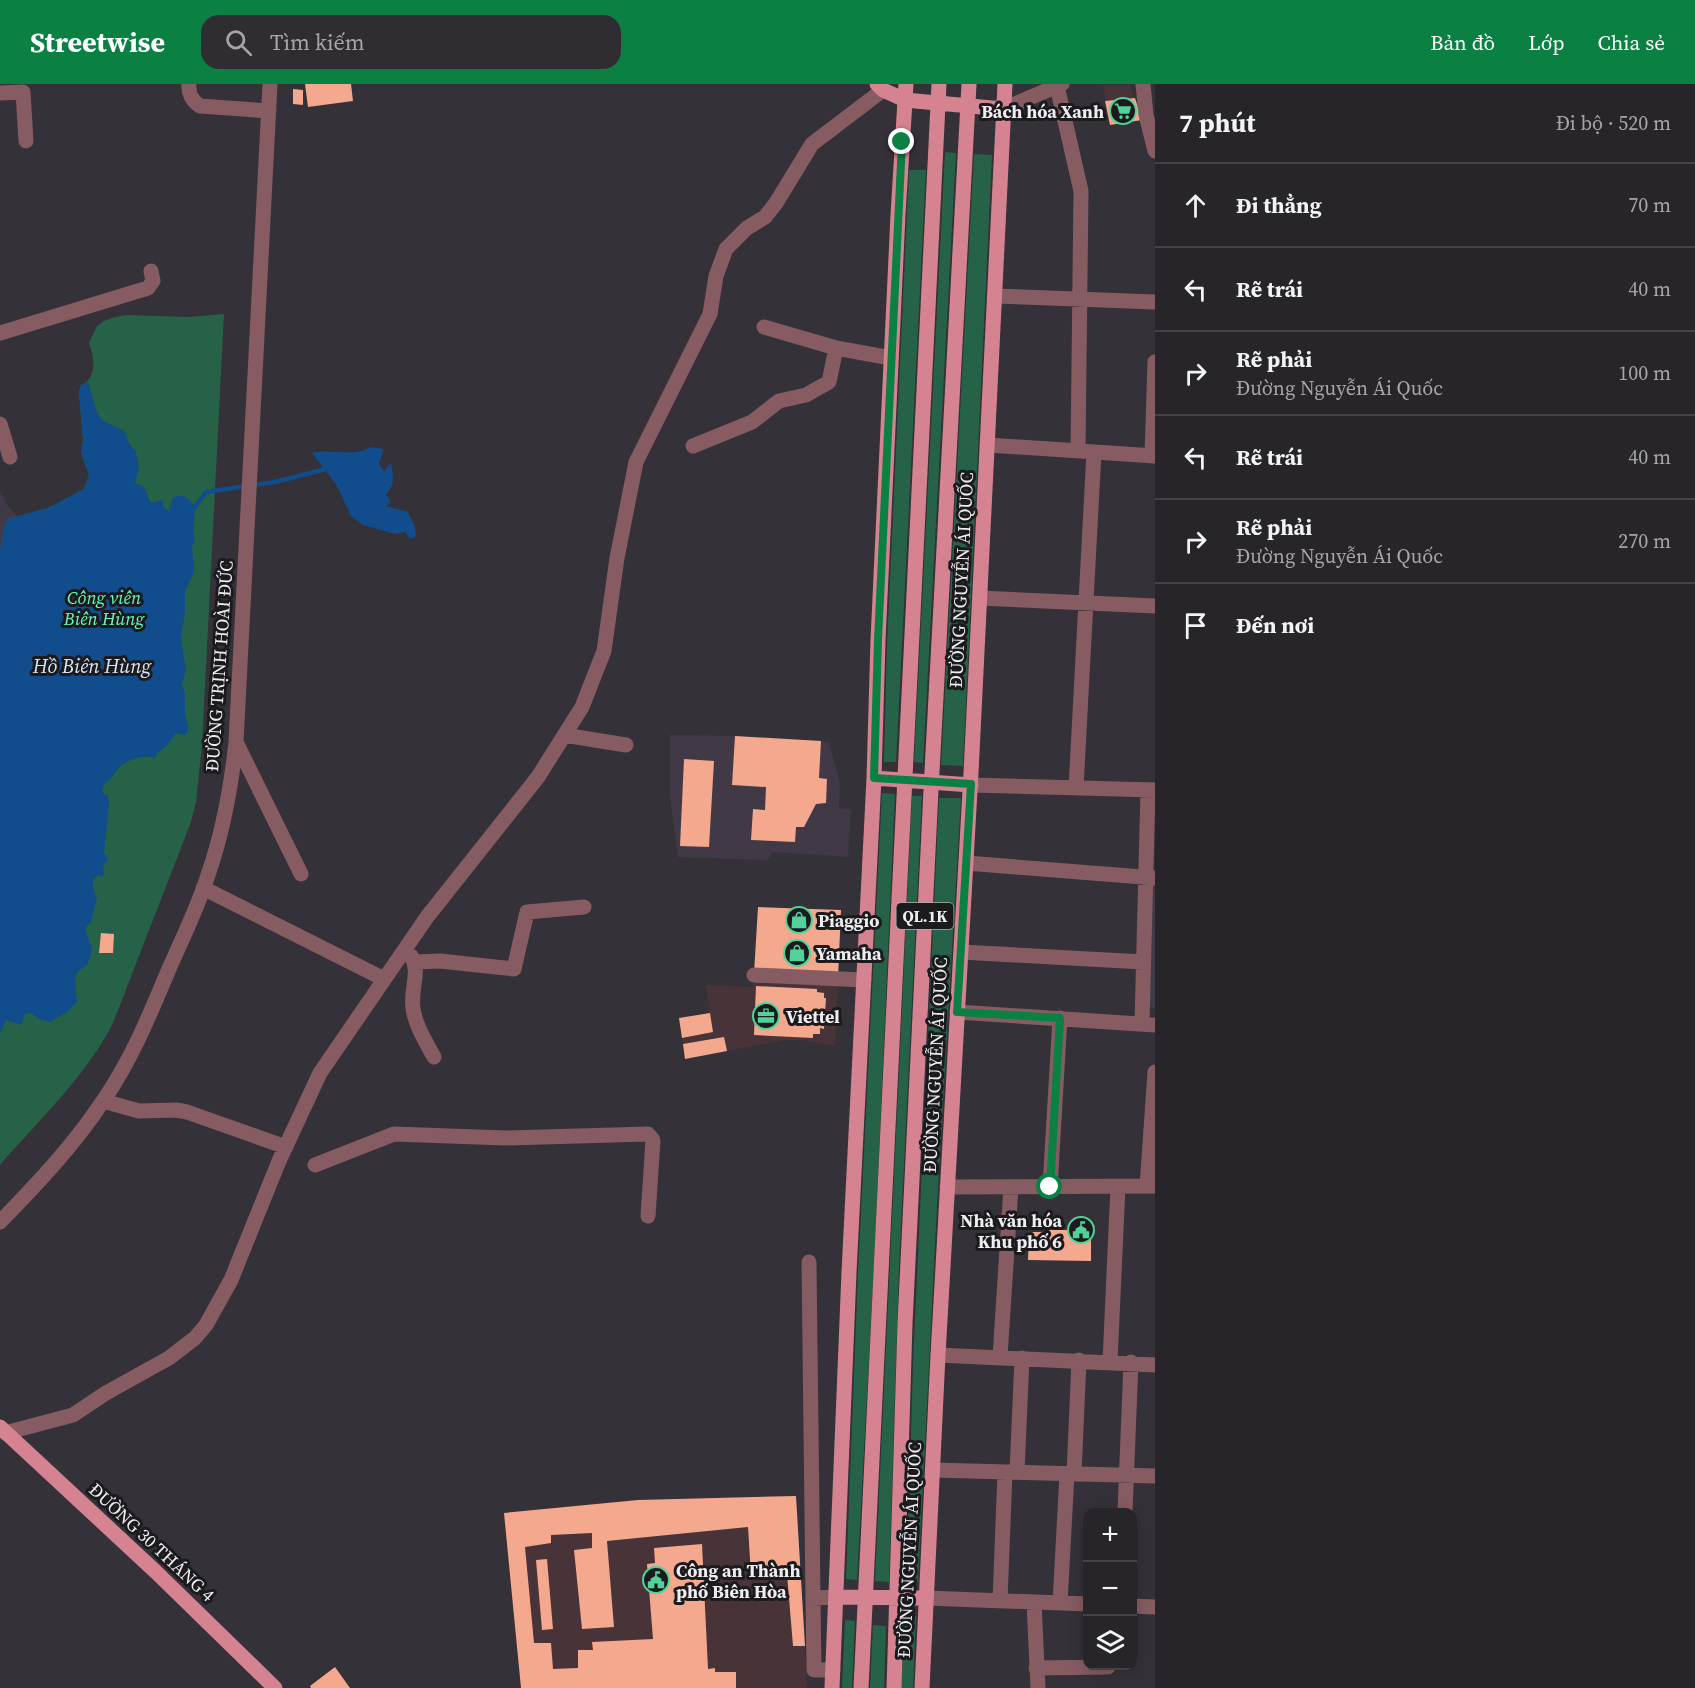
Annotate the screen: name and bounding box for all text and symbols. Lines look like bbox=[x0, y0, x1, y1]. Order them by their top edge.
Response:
search box bbox=[201, 15, 621, 69]
text: Streetwise bbox=[30, 23, 165, 61]
icon: search bbox=[222, 26, 255, 59]
text: Tìm kiếm bbox=[270, 27, 365, 57]
text: Bản đồ bbox=[1430, 28, 1495, 57]
text: Lớp bbox=[1528, 28, 1564, 57]
text: Chia sẻ bbox=[1597, 28, 1665, 57]
supermarket icon: Bách hóa Xanh bbox=[1108, 96, 1138, 126]
place label: Bách hóa Xanh bbox=[981, 99, 1104, 124]
text: 7 phút bbox=[1179, 105, 1255, 141]
text: Đi bộ · 520 m bbox=[1556, 109, 1671, 137]
route end bbox=[888, 128, 914, 154]
icon: ahead bbox=[1179, 189, 1212, 222]
text: Đi thẳng bbox=[1236, 190, 1322, 220]
text: 70 m bbox=[1628, 191, 1671, 219]
icon: left bbox=[1179, 273, 1212, 306]
text: Rẽ trái bbox=[1236, 274, 1303, 304]
text: 40 m bbox=[1628, 275, 1671, 303]
text: Rẽ phải bbox=[1236, 344, 1312, 374]
icon: right bbox=[1179, 357, 1212, 390]
text: 100 m bbox=[1618, 359, 1671, 387]
text: Đường Nguyễn Ái Quốc bbox=[1236, 374, 1443, 402]
icon: left bbox=[1179, 441, 1212, 474]
text: Rẽ trái bbox=[1236, 442, 1303, 472]
text: 40 m bbox=[1628, 443, 1671, 471]
street label: ĐƯỜNG NGUYỄN ÁI QUỐC bbox=[943, 471, 979, 689]
text: Rẽ phải bbox=[1236, 512, 1312, 542]
icon: right bbox=[1179, 525, 1212, 558]
text: 270 m bbox=[1618, 527, 1671, 555]
text: Đường Nguyễn Ái Quốc bbox=[1236, 542, 1443, 570]
street label: ĐƯỜNG TRỊNH HOÀI ĐỨC bbox=[199, 560, 239, 772]
park label: Công viên Biên Hùng bbox=[63, 585, 145, 631]
icon: arrive bbox=[1179, 609, 1212, 642]
text: Đến nơi bbox=[1236, 610, 1314, 640]
water label: Hồ Biên Hùng bbox=[32, 652, 152, 680]
road number: QL.1K bbox=[896, 903, 954, 929]
shop icon: Piaggio bbox=[784, 905, 814, 935]
place label: Piaggio bbox=[818, 908, 879, 933]
shop icon: Yamaha bbox=[782, 938, 812, 968]
place label: Yamaha bbox=[816, 941, 882, 966]
street label: ĐƯỜNG NGUYỄN ÁI QUỐC bbox=[917, 956, 953, 1174]
office icon: Viettel bbox=[751, 1001, 781, 1031]
place label: Viettel bbox=[786, 1004, 840, 1029]
route start bbox=[1036, 1173, 1062, 1199]
place label: Nhà văn hóa Khu phố 6 bbox=[960, 1208, 1062, 1254]
public building icon: Nhà văn hóa Khu phố 6 bbox=[1066, 1215, 1096, 1245]
street label: ĐƯỜNG NGUYỄN ÁI QUỐC bbox=[891, 1441, 927, 1659]
street label: ĐƯỜNG 30 THÁNG 4 bbox=[84, 1477, 220, 1607]
map controls bbox=[1083, 1508, 1137, 1670]
button: + bbox=[1083, 1508, 1137, 1562]
place label: Công an Thành phố Biên Hòa bbox=[676, 1558, 801, 1604]
button: − bbox=[1083, 1562, 1137, 1616]
public building icon: Công an Thành phố Biên Hòa bbox=[641, 1565, 671, 1595]
button: layers bbox=[1083, 1616, 1137, 1670]

